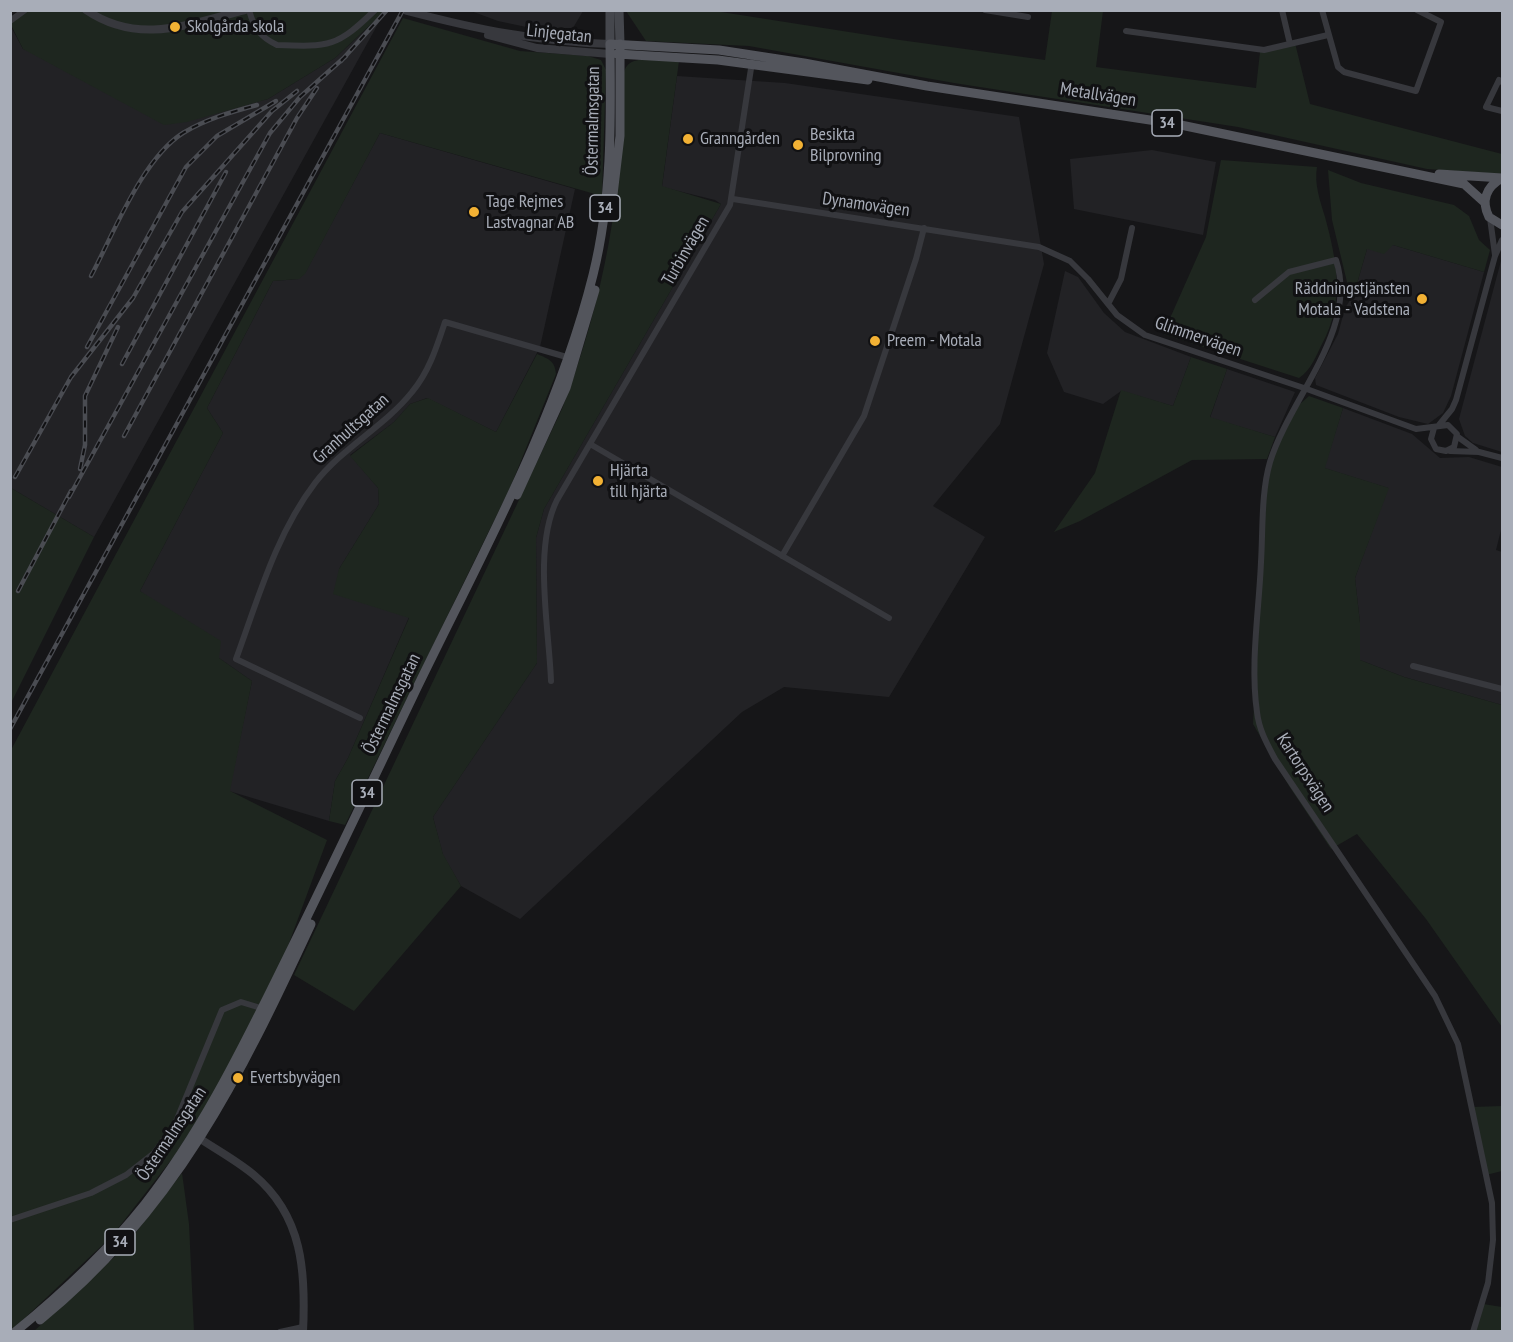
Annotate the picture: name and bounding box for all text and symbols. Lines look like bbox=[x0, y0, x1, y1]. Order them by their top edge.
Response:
place label: Skolgårda skola bbox=[187, 16, 284, 38]
marker: Skolgårda skola bbox=[168, 20, 182, 34]
street label: Linjegatan bbox=[525, 20, 593, 48]
street label: Östermalmsgatan bbox=[581, 66, 605, 176]
street label: Metallvägen bbox=[1058, 78, 1138, 112]
road number: 34 bbox=[1152, 110, 1182, 136]
place label: Besikta Bilprovning bbox=[810, 124, 881, 166]
place label: Granngården bbox=[700, 128, 780, 150]
marker: Granngården bbox=[681, 132, 695, 146]
marker: Besikta Bilprovning bbox=[791, 138, 805, 152]
street label: Dynamovägen bbox=[821, 188, 911, 222]
place label: Tage Rejmes Lastvagnar AB bbox=[486, 191, 574, 234]
road number: 34 bbox=[590, 195, 620, 221]
marker: Tage Rejmes Lastvagnar AB bbox=[467, 205, 481, 219]
street label: Turbinvägen bbox=[658, 213, 714, 289]
place label: Räddningstjänsten Motala - Vadstena bbox=[1295, 278, 1410, 320]
marker: Räddningstjänsten Motala - Vadstena bbox=[1415, 292, 1429, 306]
street label: Glimmervägen bbox=[1152, 312, 1244, 362]
place label: Preem - Motala bbox=[887, 330, 982, 352]
marker: Preem - Motala bbox=[868, 334, 882, 348]
street label: Granhultsgatan bbox=[309, 389, 393, 469]
place label: Hjärta till hjärta bbox=[610, 460, 668, 502]
marker: Hjärta till hjärta bbox=[591, 474, 605, 488]
street label: Östermalmsgatan bbox=[358, 650, 426, 758]
street label: Kartorpsvägen bbox=[1271, 729, 1339, 817]
road number: 34 bbox=[352, 780, 382, 806]
place label: Evertsbyvägen bbox=[250, 1067, 340, 1089]
marker: Evertsbyvägen bbox=[231, 1071, 245, 1085]
street label: Östermalmsgatan bbox=[133, 1083, 211, 1185]
road number: 34 bbox=[105, 1229, 135, 1255]

